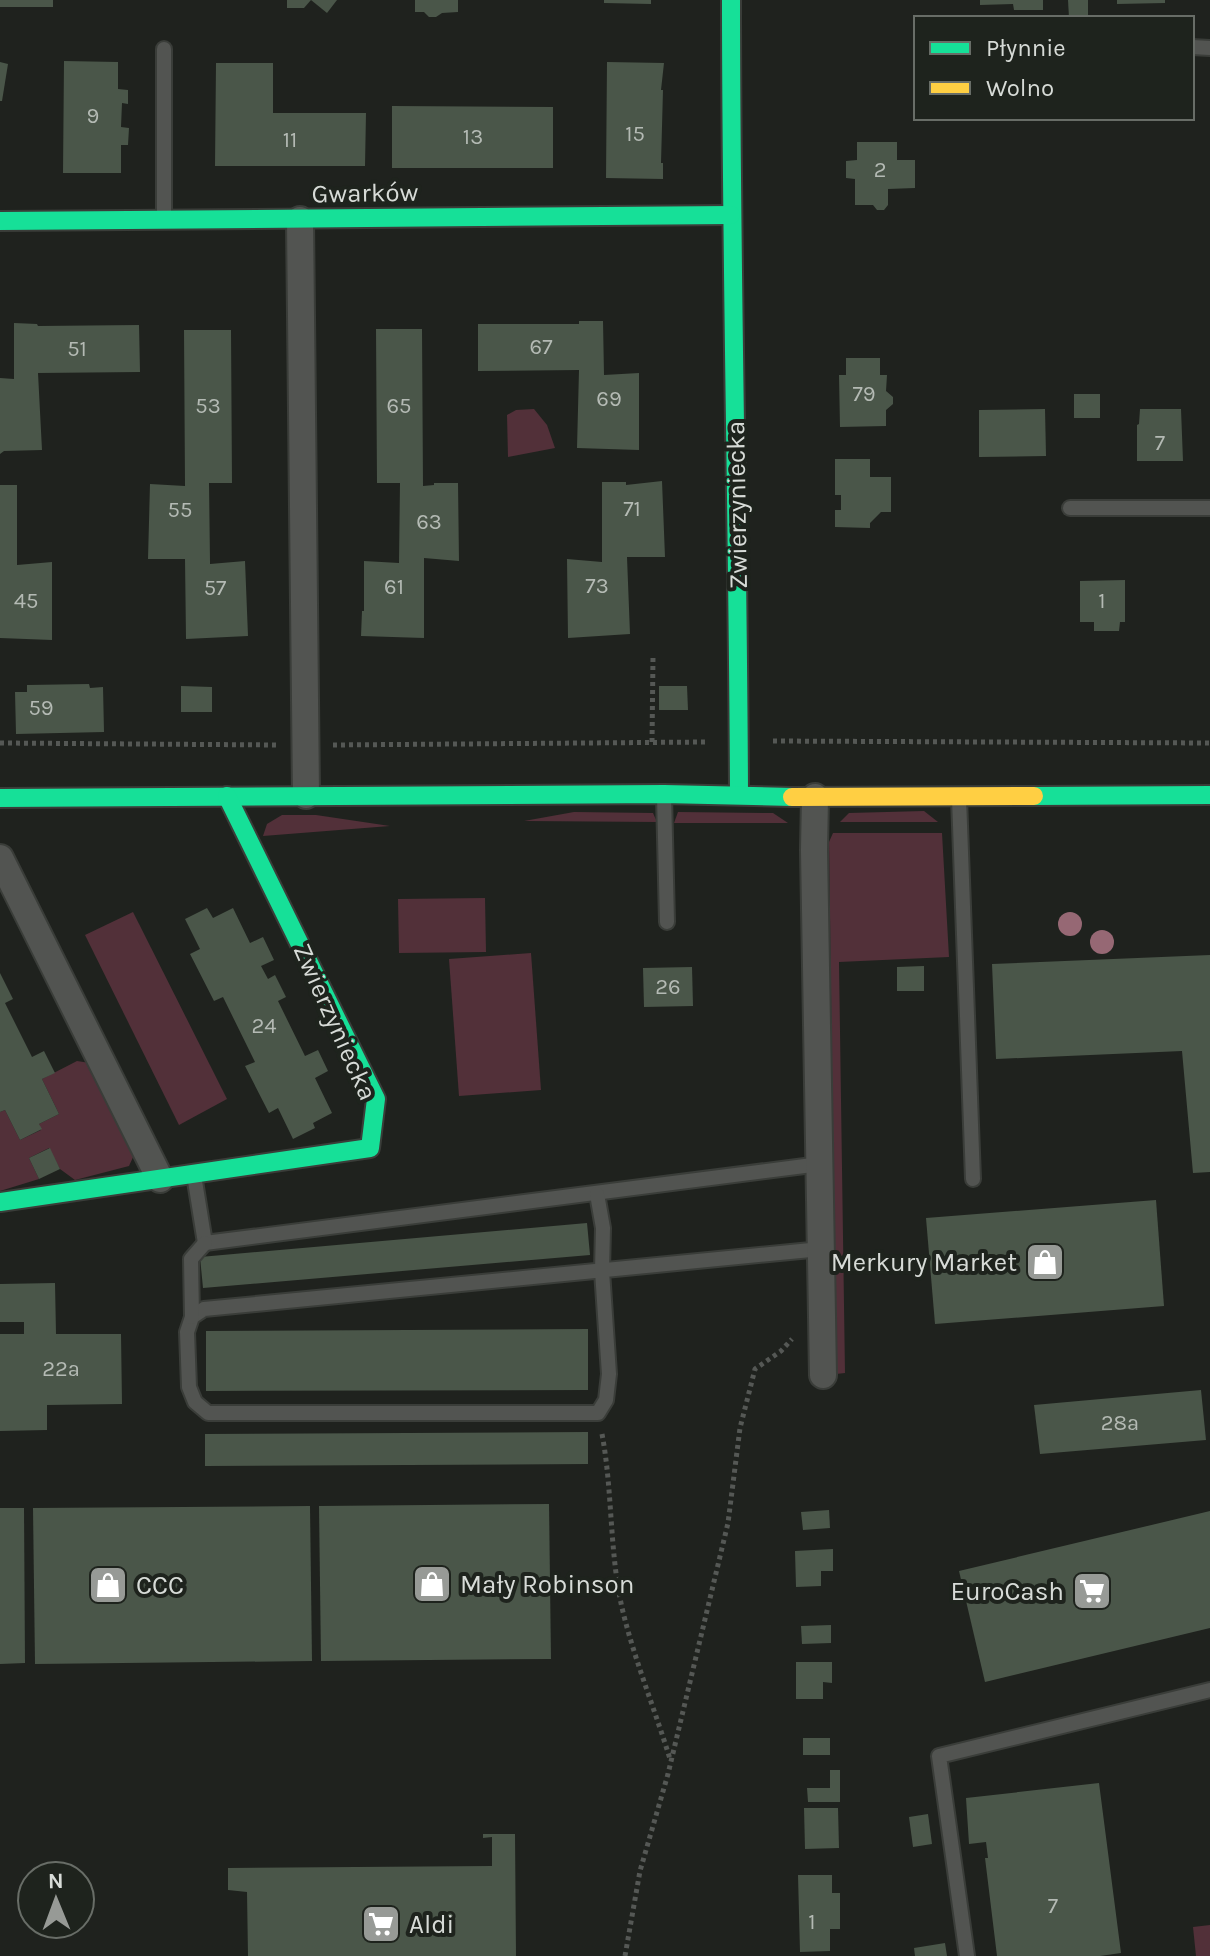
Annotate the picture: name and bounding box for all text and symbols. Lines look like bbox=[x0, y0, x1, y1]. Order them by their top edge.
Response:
legend bbox=[914, 16, 1194, 120]
text: Płynnie bbox=[986, 34, 1066, 62]
text: Wolno bbox=[986, 74, 1054, 102]
house number: 9 bbox=[87, 103, 99, 129]
house number: 15 bbox=[625, 121, 645, 147]
house number: 13 bbox=[463, 124, 483, 150]
house number: 11 bbox=[283, 127, 297, 153]
house number: 2 bbox=[874, 157, 886, 183]
street label: Gwarków bbox=[311, 177, 419, 209]
house number: 67 bbox=[530, 334, 552, 360]
house number: 51 bbox=[67, 336, 87, 362]
house number: 79 bbox=[852, 381, 876, 407]
house number: 69 bbox=[596, 386, 622, 412]
house number: 53 bbox=[195, 393, 221, 419]
house number: 65 bbox=[386, 393, 412, 419]
street label: Zwierzyniecka bbox=[720, 421, 754, 589]
house number: 7 bbox=[1155, 430, 1165, 456]
house number: 71 bbox=[623, 496, 641, 522]
house number: 55 bbox=[168, 497, 192, 523]
house number: 63 bbox=[416, 509, 442, 535]
house number: 73 bbox=[585, 573, 609, 599]
house number: 61 bbox=[384, 574, 404, 600]
house number: 57 bbox=[204, 575, 226, 601]
house number: 45 bbox=[14, 588, 38, 614]
house number: 1 bbox=[1098, 588, 1106, 614]
house number: 59 bbox=[28, 695, 54, 721]
street label: Zwierzyniecka bbox=[287, 939, 383, 1105]
house number: 26 bbox=[655, 974, 681, 1000]
house number: 24 bbox=[251, 1013, 277, 1039]
shop icon: Merkury Market bbox=[1024, 1241, 1066, 1283]
place label: Merkury Market bbox=[831, 1247, 1017, 1278]
house number: 22a bbox=[42, 1356, 80, 1382]
house number: 28a bbox=[1101, 1410, 1139, 1436]
shop icon: Mały Robinson bbox=[411, 1563, 453, 1605]
shop icon: CCC bbox=[87, 1564, 129, 1606]
place label: Mały Robinson bbox=[460, 1569, 634, 1600]
place label: CCC bbox=[136, 1570, 184, 1601]
supermarket icon: EuroCash bbox=[1071, 1570, 1113, 1612]
place label: EuroCash bbox=[950, 1576, 1064, 1607]
north arrow bbox=[16, 1860, 96, 1940]
text: N bbox=[48, 1868, 64, 1894]
house number: 7 bbox=[1048, 1893, 1058, 1919]
supermarket icon: Aldi bbox=[360, 1903, 402, 1945]
place label: Aldi bbox=[409, 1909, 454, 1940]
house number: 1 bbox=[808, 1909, 816, 1935]

